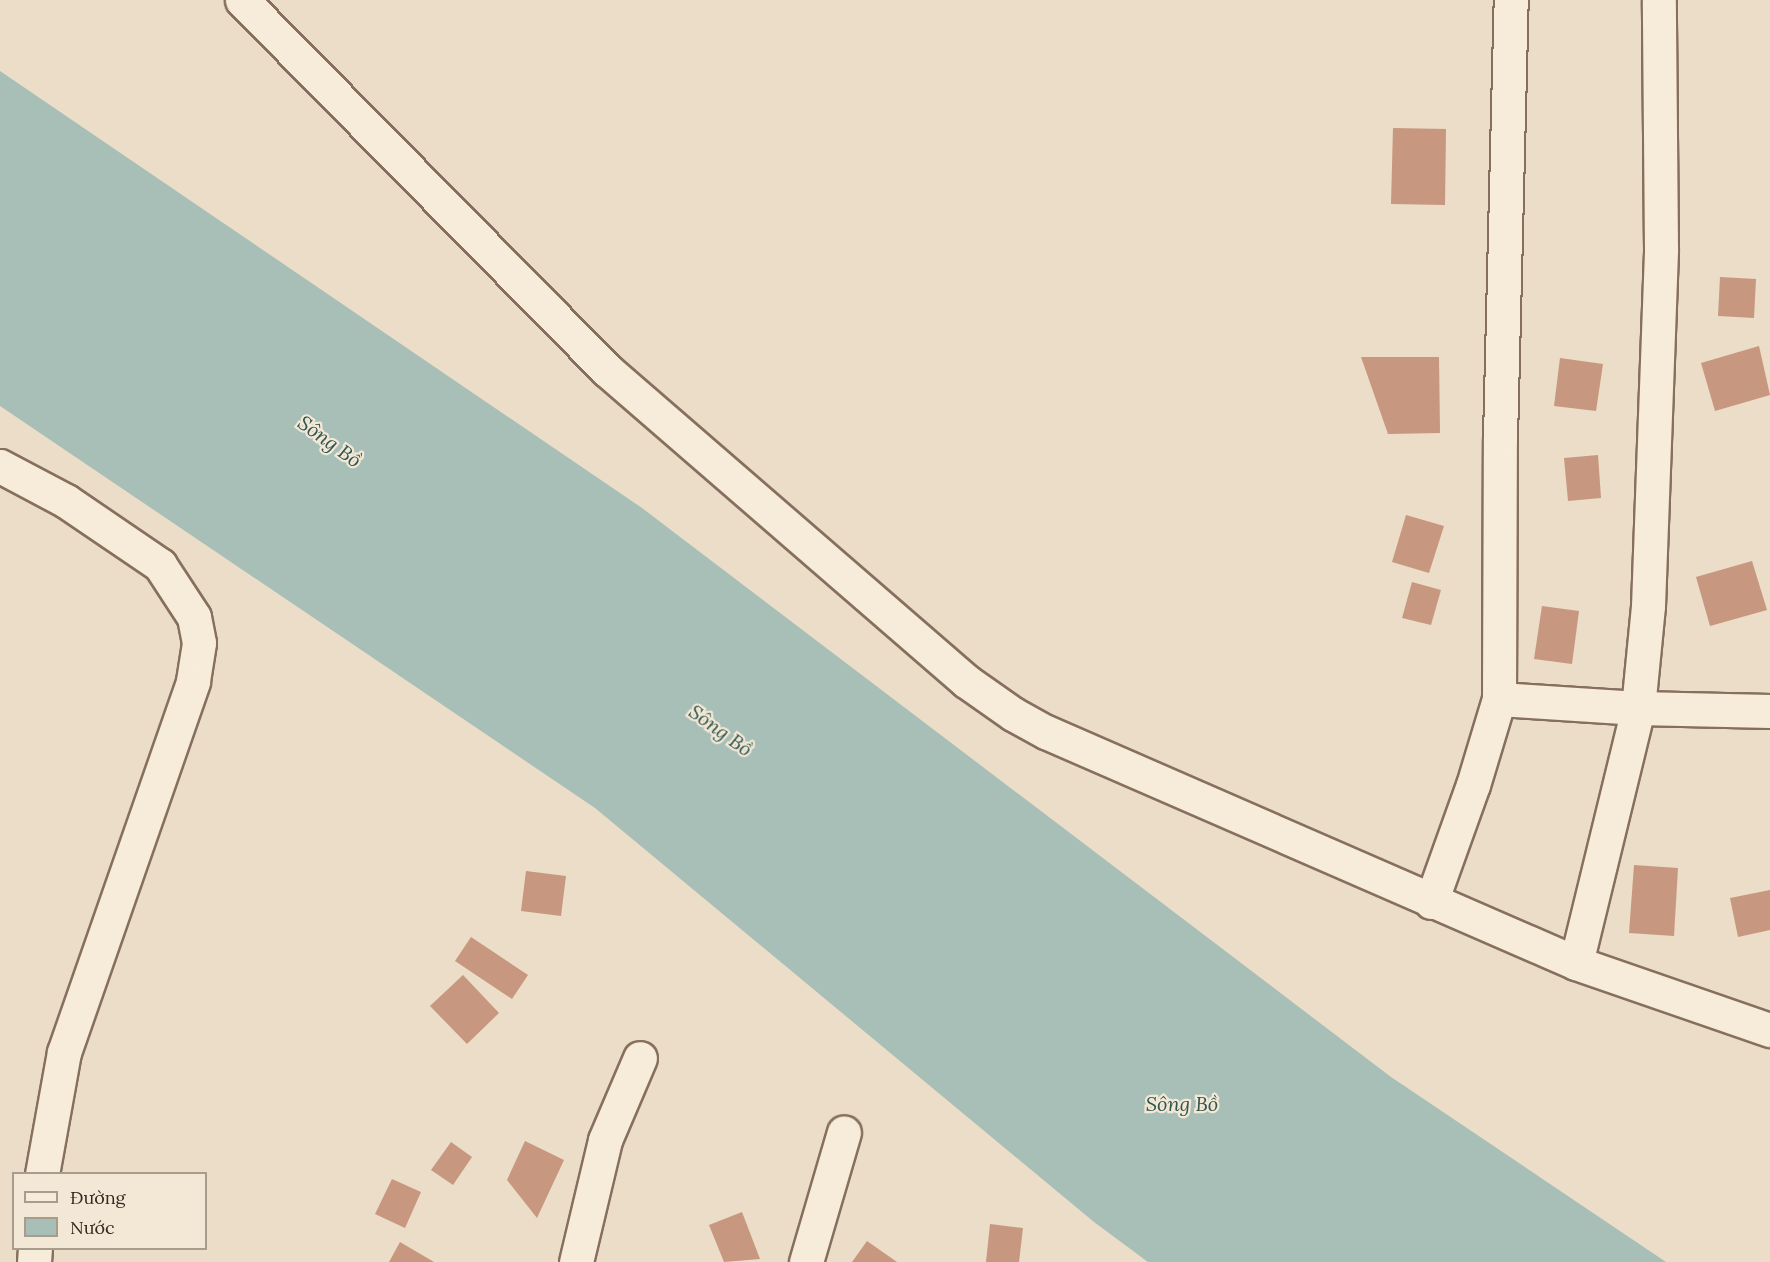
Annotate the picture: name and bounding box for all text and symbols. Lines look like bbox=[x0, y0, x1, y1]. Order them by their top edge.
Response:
water label: Sông Bồ bbox=[294, 410, 366, 472]
water label: Sông Bồ bbox=[685, 699, 757, 761]
water label: Sông Bồ bbox=[1146, 1091, 1218, 1115]
legend bbox=[12, 1172, 207, 1250]
text: Đường bbox=[70, 1186, 126, 1209]
text: Nước bbox=[70, 1216, 115, 1239]

